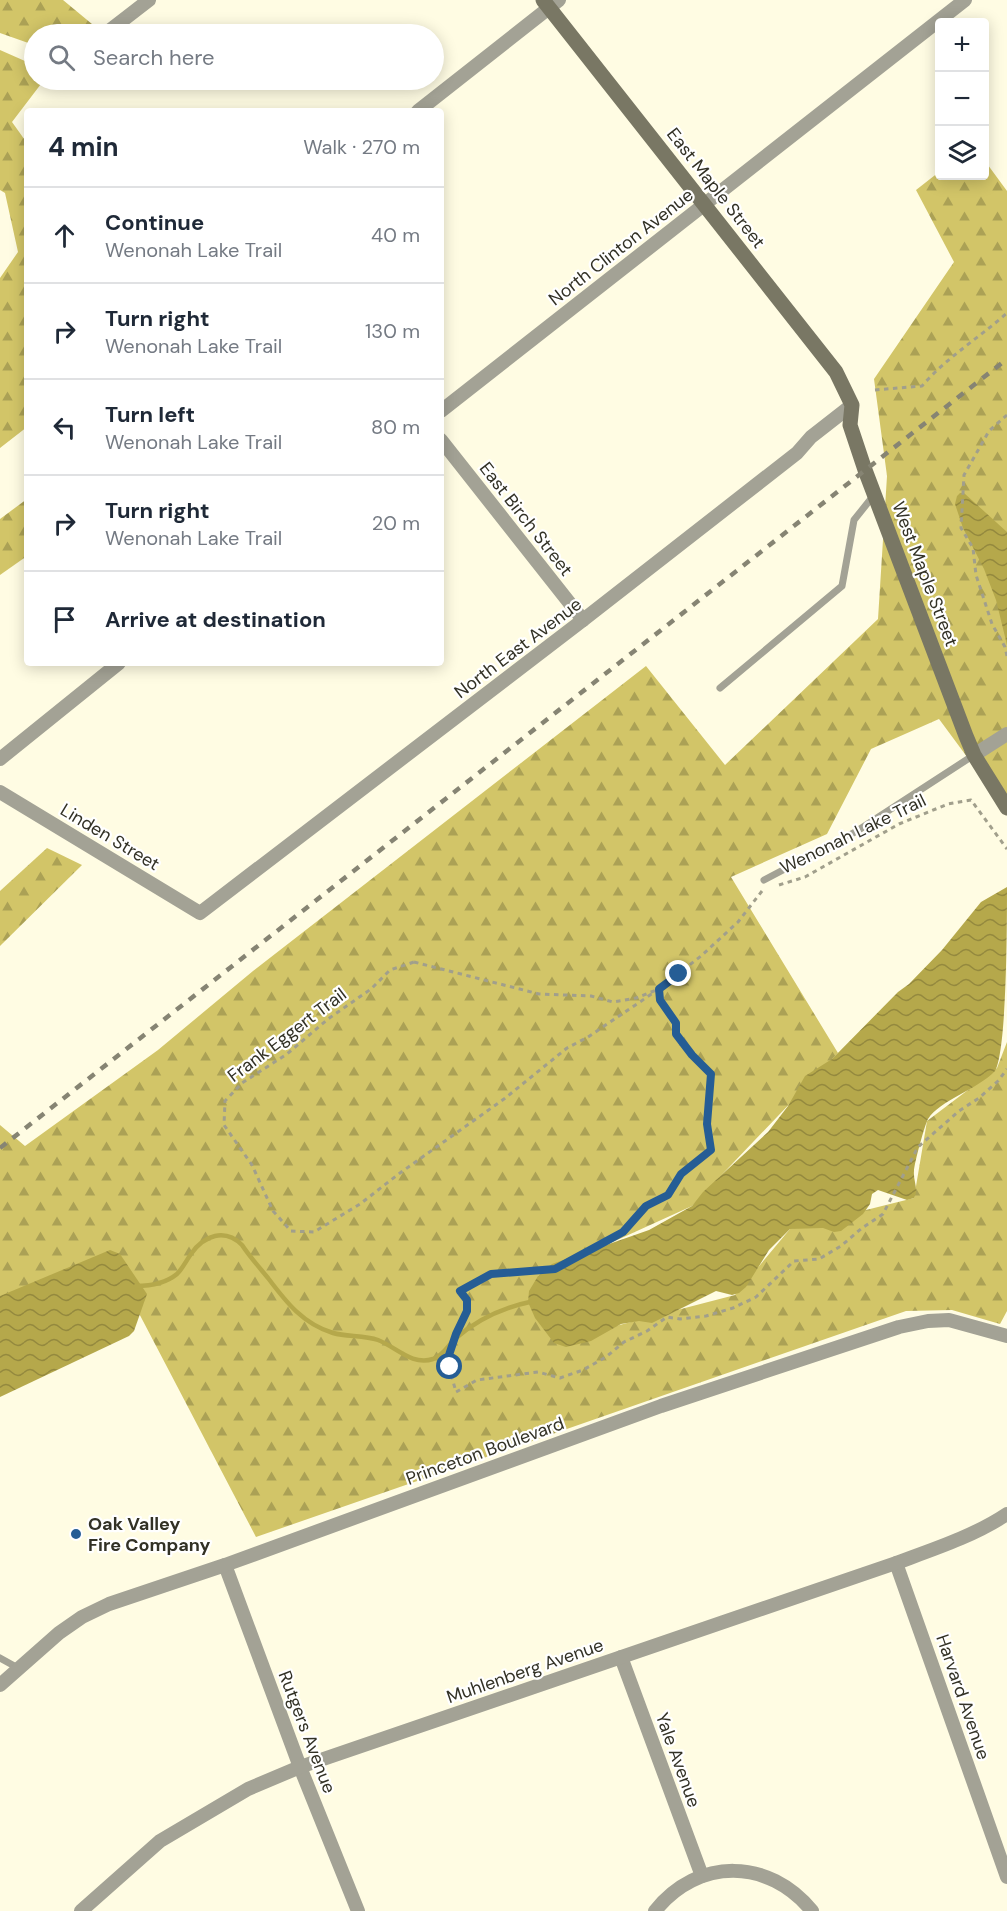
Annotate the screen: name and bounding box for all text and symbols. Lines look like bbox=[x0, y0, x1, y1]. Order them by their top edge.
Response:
map controls bbox=[935, 18, 989, 180]
button: + bbox=[935, 18, 989, 72]
search box bbox=[24, 24, 444, 90]
icon: search bbox=[45, 41, 78, 74]
text: Search here bbox=[93, 43, 214, 72]
button: − bbox=[935, 72, 989, 126]
street label: East Maple Street bbox=[661, 123, 771, 253]
button: layers bbox=[935, 126, 989, 180]
text: 4 min bbox=[48, 130, 119, 164]
text: Walk · 270 m bbox=[303, 134, 420, 160]
street label: North Clinton Avenue bbox=[544, 183, 698, 311]
text: Continue bbox=[105, 208, 204, 237]
icon: ahead bbox=[48, 219, 81, 252]
text: 40 m bbox=[371, 222, 420, 248]
text: Wenonah Lake Trail bbox=[105, 237, 282, 263]
text: Turn right bbox=[105, 304, 210, 333]
icon: right bbox=[48, 315, 81, 348]
text: 130 m bbox=[365, 318, 420, 344]
text: Wenonah Lake Trail bbox=[105, 333, 282, 359]
text: Turn left bbox=[105, 400, 195, 429]
icon: left bbox=[48, 411, 81, 444]
text: 80 m bbox=[371, 414, 420, 440]
text: Wenonah Lake Trail bbox=[105, 429, 282, 455]
street label: East Birch Street bbox=[474, 457, 578, 581]
text: Turn right bbox=[105, 496, 210, 525]
street label: West Maple Street bbox=[886, 498, 964, 650]
icon: right bbox=[48, 507, 81, 540]
text: 20 m bbox=[372, 510, 420, 536]
text: Wenonah Lake Trail bbox=[105, 525, 282, 551]
street label: North East Avenue bbox=[449, 592, 587, 704]
icon: arrive bbox=[48, 603, 81, 636]
text: Arrive at destination bbox=[105, 605, 326, 634]
street label: Wenonah Lake Trail bbox=[776, 788, 930, 880]
street label: Linden Street bbox=[56, 798, 164, 876]
route end bbox=[665, 960, 691, 986]
street label: Frank Eggert Trail bbox=[223, 982, 351, 1088]
route start bbox=[436, 1353, 462, 1379]
street label: Princeton Boulevard bbox=[403, 1411, 567, 1491]
place label: Oak Valley Fire Company bbox=[88, 1512, 211, 1557]
marker: Oak Valley Fire Company bbox=[69, 1527, 83, 1541]
street label: Harvard Avenue bbox=[930, 1631, 996, 1763]
street label: Muhlenberg Avenue bbox=[443, 1633, 607, 1709]
street label: Rutgers Avenue bbox=[273, 1667, 341, 1797]
street label: Yale Avenue bbox=[650, 1709, 706, 1811]

